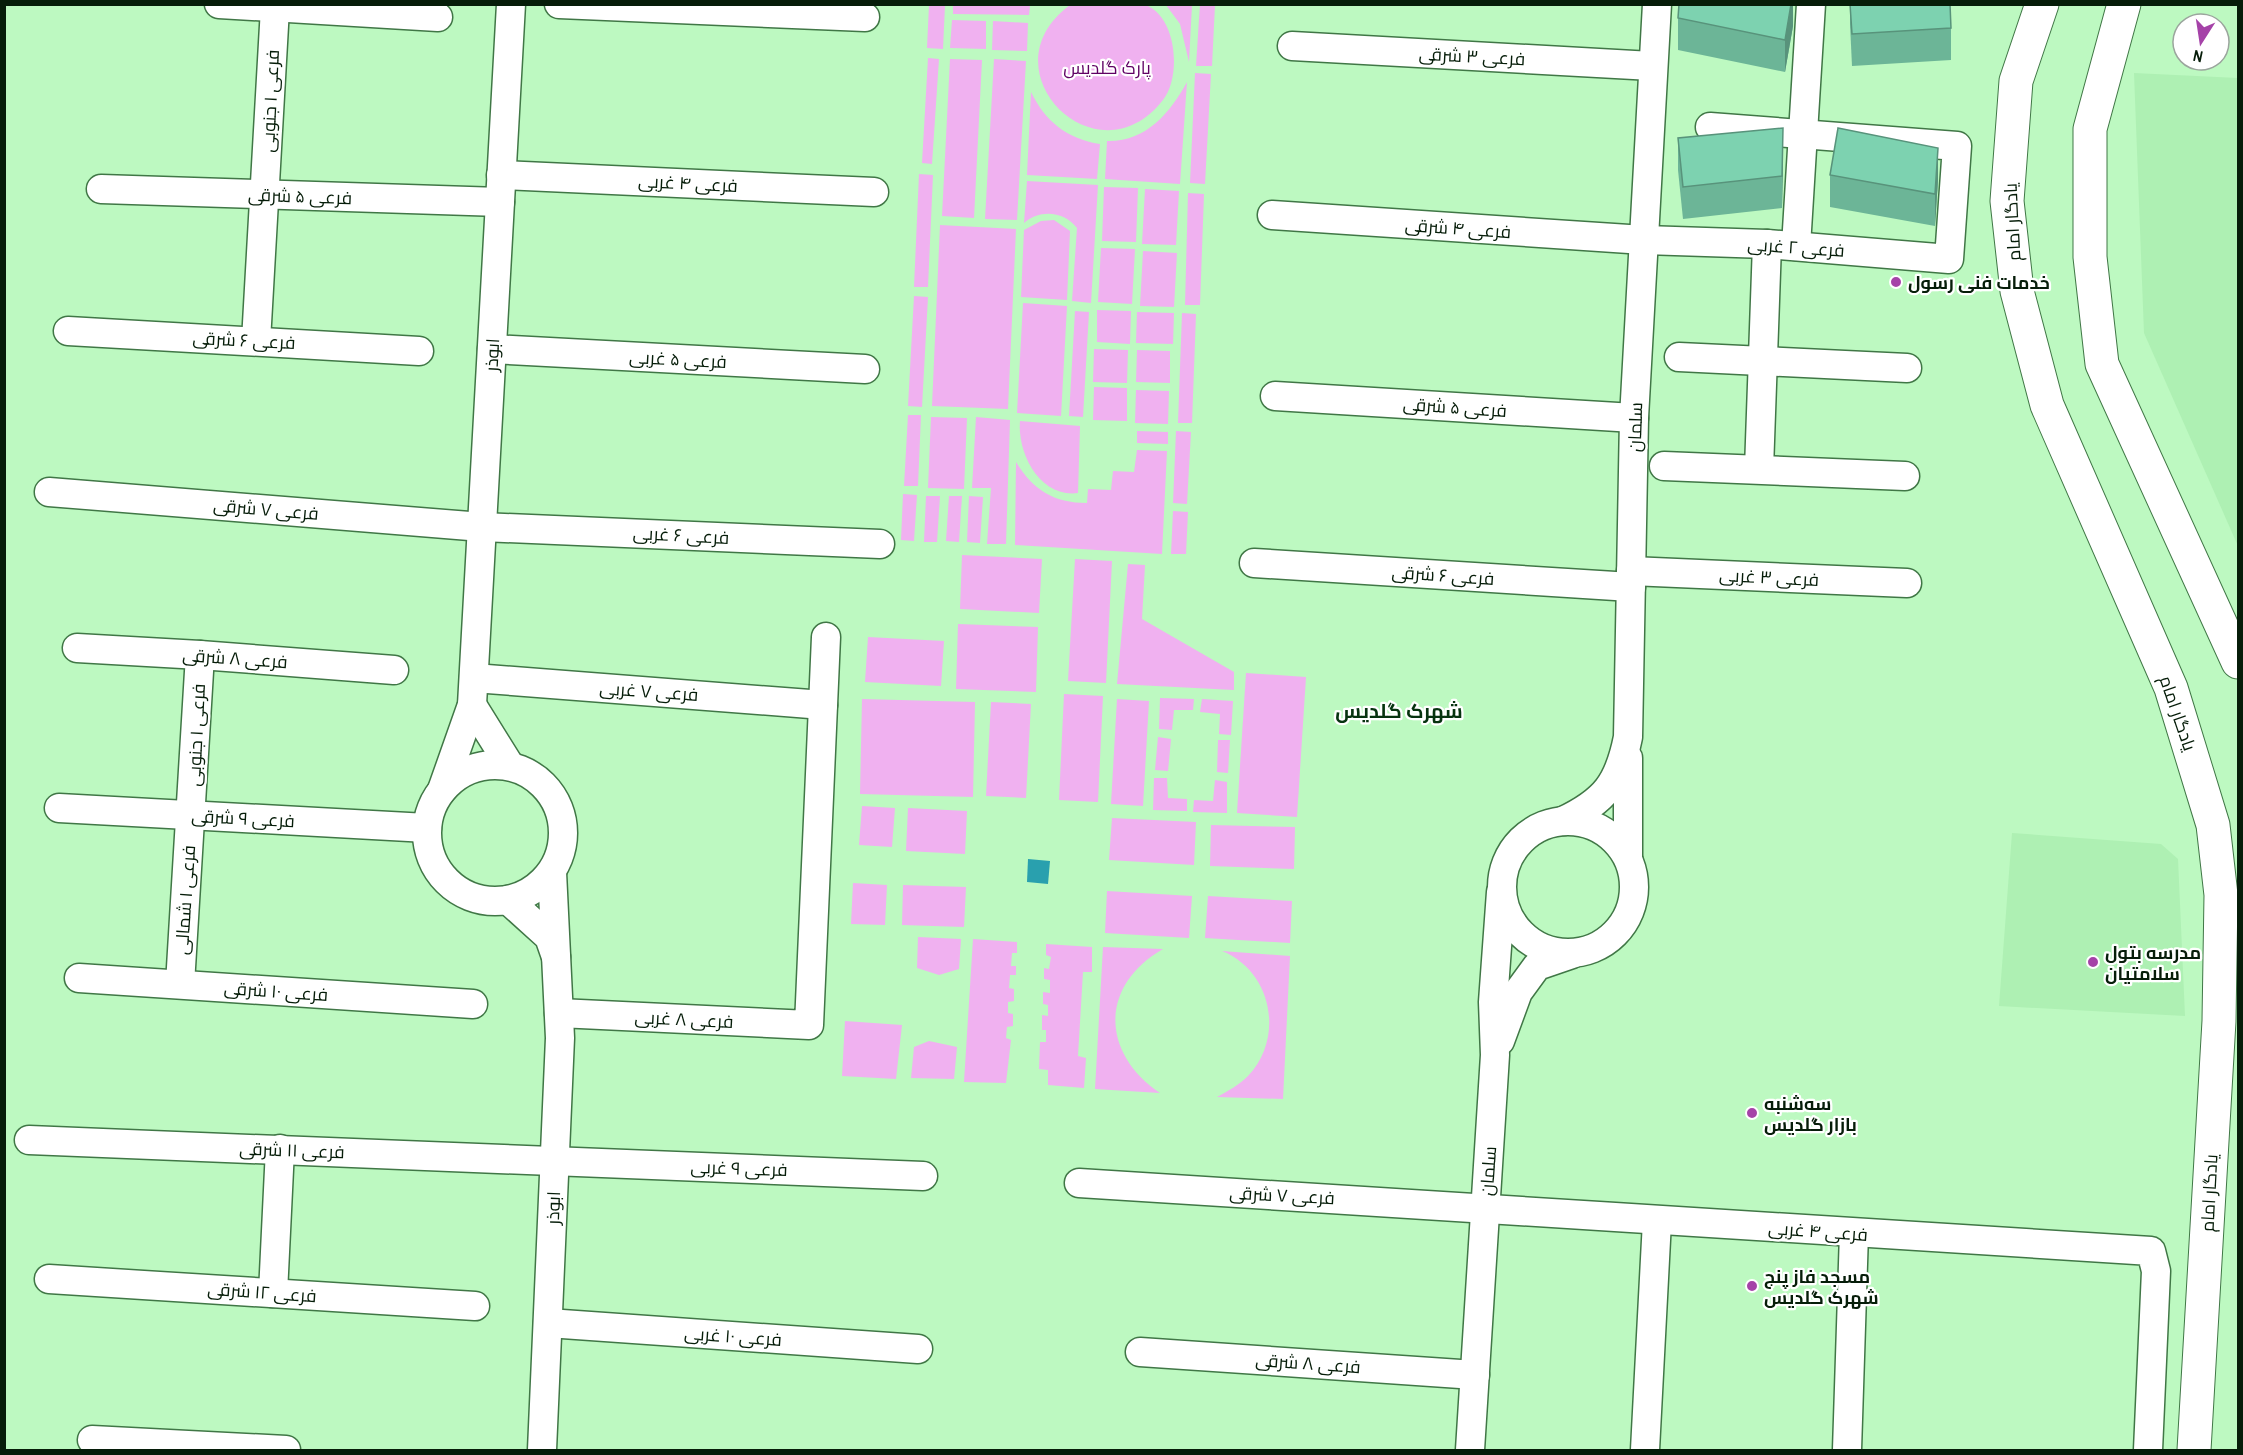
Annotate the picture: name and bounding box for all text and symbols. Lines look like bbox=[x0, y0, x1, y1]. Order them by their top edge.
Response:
north arrow bbox=[2171, 12, 2231, 72]
street label: فرعی ۳ شرقی bbox=[1418, 41, 1526, 71]
text: N bbox=[2191, 45, 2205, 68]
street label: فرعی ۱ جنوبی bbox=[255, 49, 285, 153]
park label: پارک گلدیس bbox=[1063, 55, 1151, 80]
street label: فرعی ۴ غربی bbox=[637, 168, 739, 198]
street label: فرعی ۵ شرقی bbox=[248, 182, 352, 210]
street label: یادگار امام bbox=[1997, 182, 2027, 262]
street label: فرعی ۴ شرقی bbox=[1404, 212, 1512, 244]
street label: فرعی ۲ غربی bbox=[1747, 231, 1845, 263]
place label: خدمات فنی رسول bbox=[1908, 270, 2050, 295]
marker: خدمات فنی رسول bbox=[1889, 275, 1903, 289]
street label: فرعی ۶ شرقی bbox=[192, 325, 296, 355]
street label: ابوذر bbox=[479, 338, 505, 373]
street label: فرعی ۵ غربی bbox=[629, 344, 727, 374]
street label: فرعی ۵ شرقی bbox=[1402, 391, 1508, 423]
street label: سلمان bbox=[1622, 402, 1648, 452]
street label: فرعی ۷ شرقی bbox=[212, 492, 320, 526]
street label: فرعی ۶ غربی bbox=[632, 520, 730, 550]
street label: فرعی ۶ شرقی bbox=[1391, 559, 1495, 591]
street label: فرعی ۳ غربی bbox=[1718, 562, 1820, 592]
street label: فرعی ۸ شرقی bbox=[181, 642, 289, 674]
street label: یادگار امام bbox=[2153, 672, 2203, 754]
street label: فرعی ۷ غربی bbox=[599, 675, 699, 707]
street label: فرعی ۱ جنوبی bbox=[181, 683, 211, 787]
district label: شهرک گلدیس bbox=[1335, 697, 1463, 724]
street label: فرعی ۹ شرقی bbox=[191, 803, 295, 833]
street label: فرعی ۱ شمالی bbox=[169, 844, 201, 956]
place label: مدرسه بتول سلامتیان bbox=[2105, 940, 2201, 986]
marker: مدرسه بتول سلامتیان bbox=[2086, 955, 2100, 969]
street label: فرعی ۱۰ شرقی bbox=[223, 975, 329, 1007]
street label: فرعی ۸ غربی bbox=[634, 1004, 734, 1034]
place label: سه‌شنبه بازار گلدیس bbox=[1764, 1091, 1857, 1137]
marker: سه‌شنبه بازار گلدیس bbox=[1745, 1106, 1759, 1120]
street label: فرعی ۱۱ شرقی bbox=[239, 1136, 345, 1164]
street label: سلمان bbox=[1474, 1145, 1502, 1197]
street label: یادگار امام bbox=[2194, 1153, 2224, 1233]
street label: فرعی ۹ غربی bbox=[690, 1154, 788, 1182]
street label: فرعی ۷ شرقی bbox=[1229, 1180, 1335, 1210]
street label: ابوذر bbox=[540, 1191, 566, 1226]
street label: فرعی ۴ غربی bbox=[1767, 1215, 1869, 1247]
place label: مسجد فاز پنج شهرک گلدیس bbox=[1764, 1264, 1879, 1310]
street label: فرعی ۱۲ شرقی bbox=[207, 1276, 317, 1308]
marker: مسجد فاز پنج شهرک گلدیس bbox=[1745, 1279, 1759, 1293]
street label: فرعی ۱۰ غربی bbox=[683, 1320, 783, 1352]
street label: فرعی ۸ شرقی bbox=[1254, 1347, 1362, 1379]

